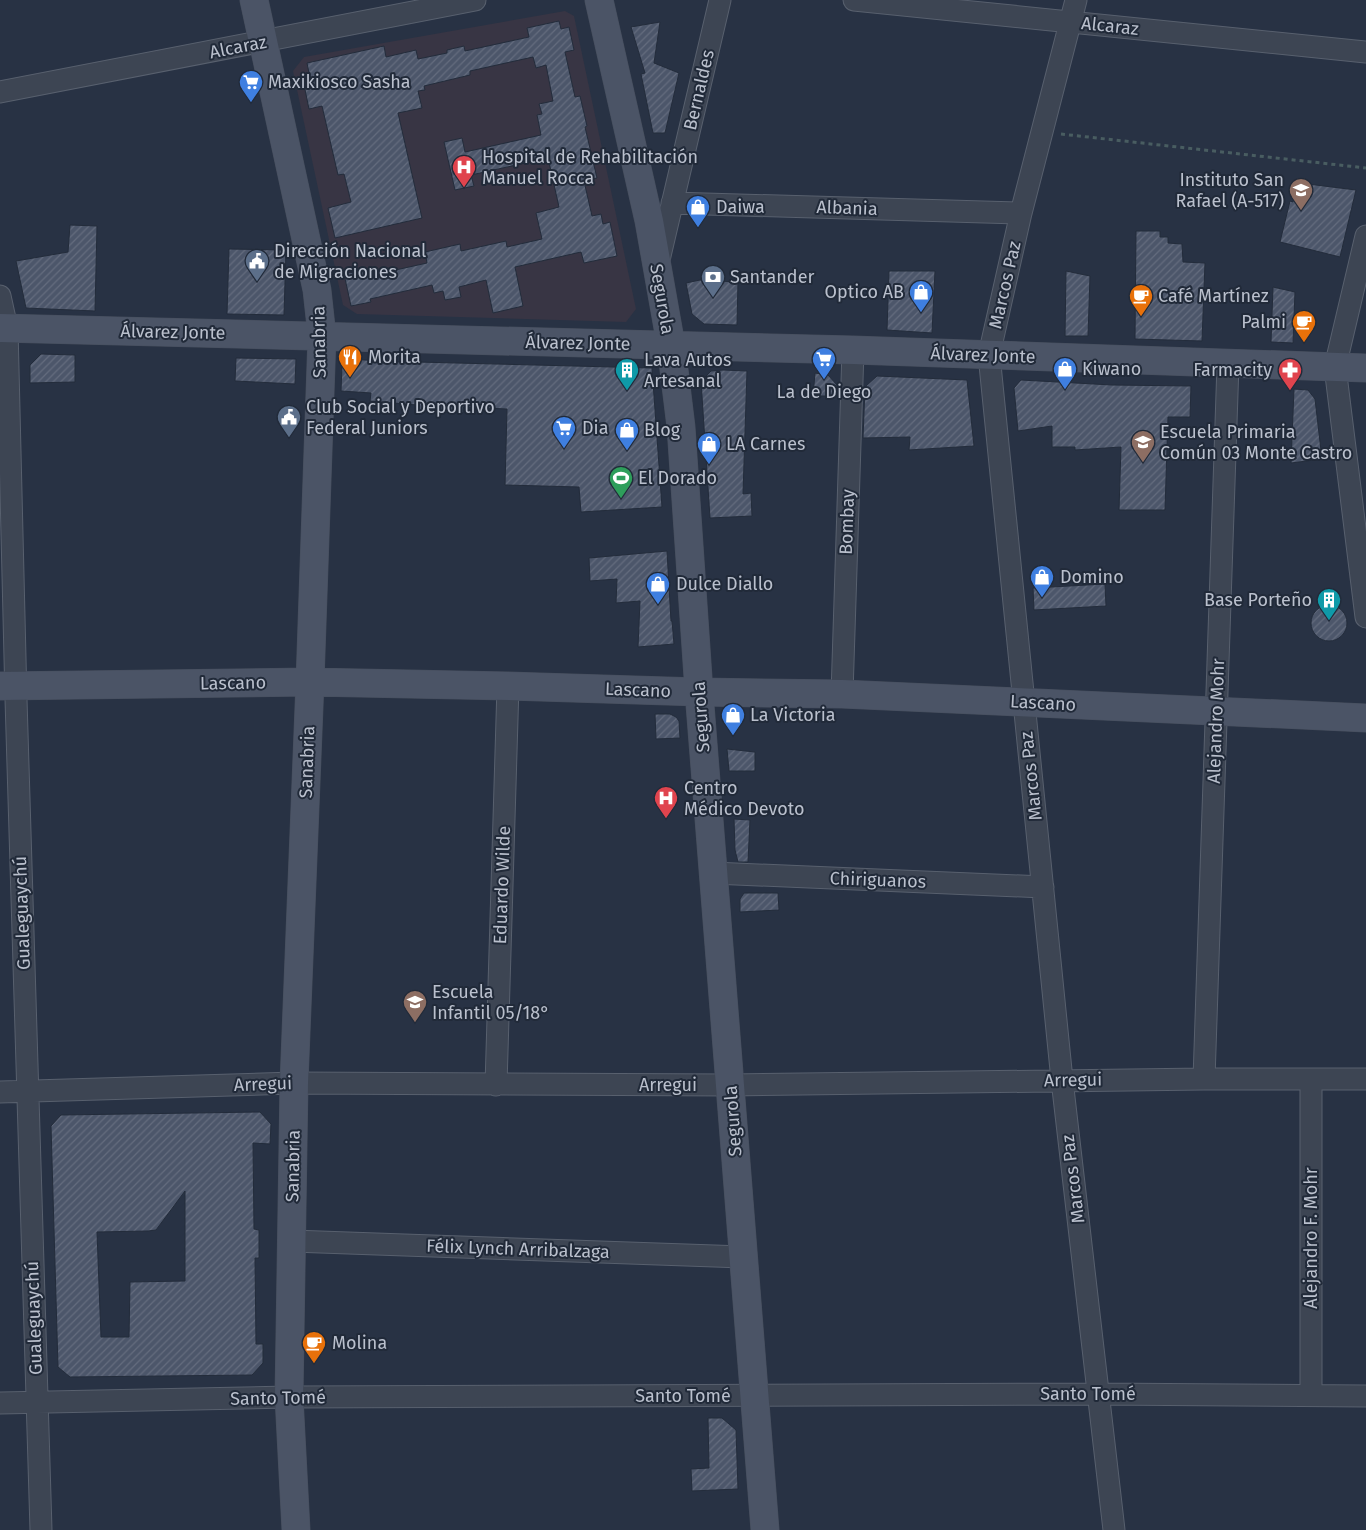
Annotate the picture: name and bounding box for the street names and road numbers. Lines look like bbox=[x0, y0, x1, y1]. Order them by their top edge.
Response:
street label: Alcaraz bbox=[1080, 12, 1140, 40]
street label: Alcaraz bbox=[208, 31, 269, 63]
street label: Bernaldes bbox=[679, 48, 719, 132]
street label: Albania bbox=[816, 196, 878, 220]
street label: Marcos Paz bbox=[984, 239, 1026, 331]
street label: Segurola bbox=[645, 262, 679, 336]
street label: Sanabria bbox=[307, 306, 331, 378]
street label: Álvarez Jonte bbox=[120, 319, 226, 344]
street label: Álvarez Jonte bbox=[525, 330, 631, 355]
street label: Álvarez Jonte bbox=[930, 341, 1036, 368]
street label: Bombay bbox=[835, 489, 859, 555]
street label: Alejandro Mohr bbox=[1203, 658, 1229, 784]
street label: Lascano bbox=[200, 671, 266, 695]
street label: Lascano bbox=[605, 678, 671, 702]
street label: Segurola bbox=[688, 681, 714, 753]
street label: Lascano bbox=[1009, 690, 1077, 716]
street label: Sanabria bbox=[295, 725, 319, 799]
street label: Marcos Paz bbox=[1015, 730, 1047, 822]
street label: Eduardo Wilde bbox=[489, 825, 515, 945]
street label: Gualeguaychú bbox=[9, 856, 35, 970]
street label: Chiriguanos bbox=[829, 867, 927, 893]
street label: Arregui bbox=[1044, 1068, 1102, 1092]
street label: Arregui bbox=[234, 1072, 292, 1096]
street label: Arregui bbox=[639, 1074, 697, 1096]
street label: Segurola bbox=[720, 1085, 746, 1157]
street label: Sanabria bbox=[281, 1130, 305, 1202]
street label: Marcos Paz bbox=[1057, 1133, 1089, 1225]
street label: Alejandro F. Mohr bbox=[1300, 1167, 1322, 1309]
street label: Félix Lynch Arribalzaga bbox=[426, 1235, 610, 1263]
street label: Gualeguaychú bbox=[21, 1261, 47, 1375]
street label: Santo Tomé bbox=[1040, 1383, 1136, 1405]
street label: Santo Tomé bbox=[635, 1385, 731, 1407]
street label: Santo Tomé bbox=[230, 1386, 326, 1410]

